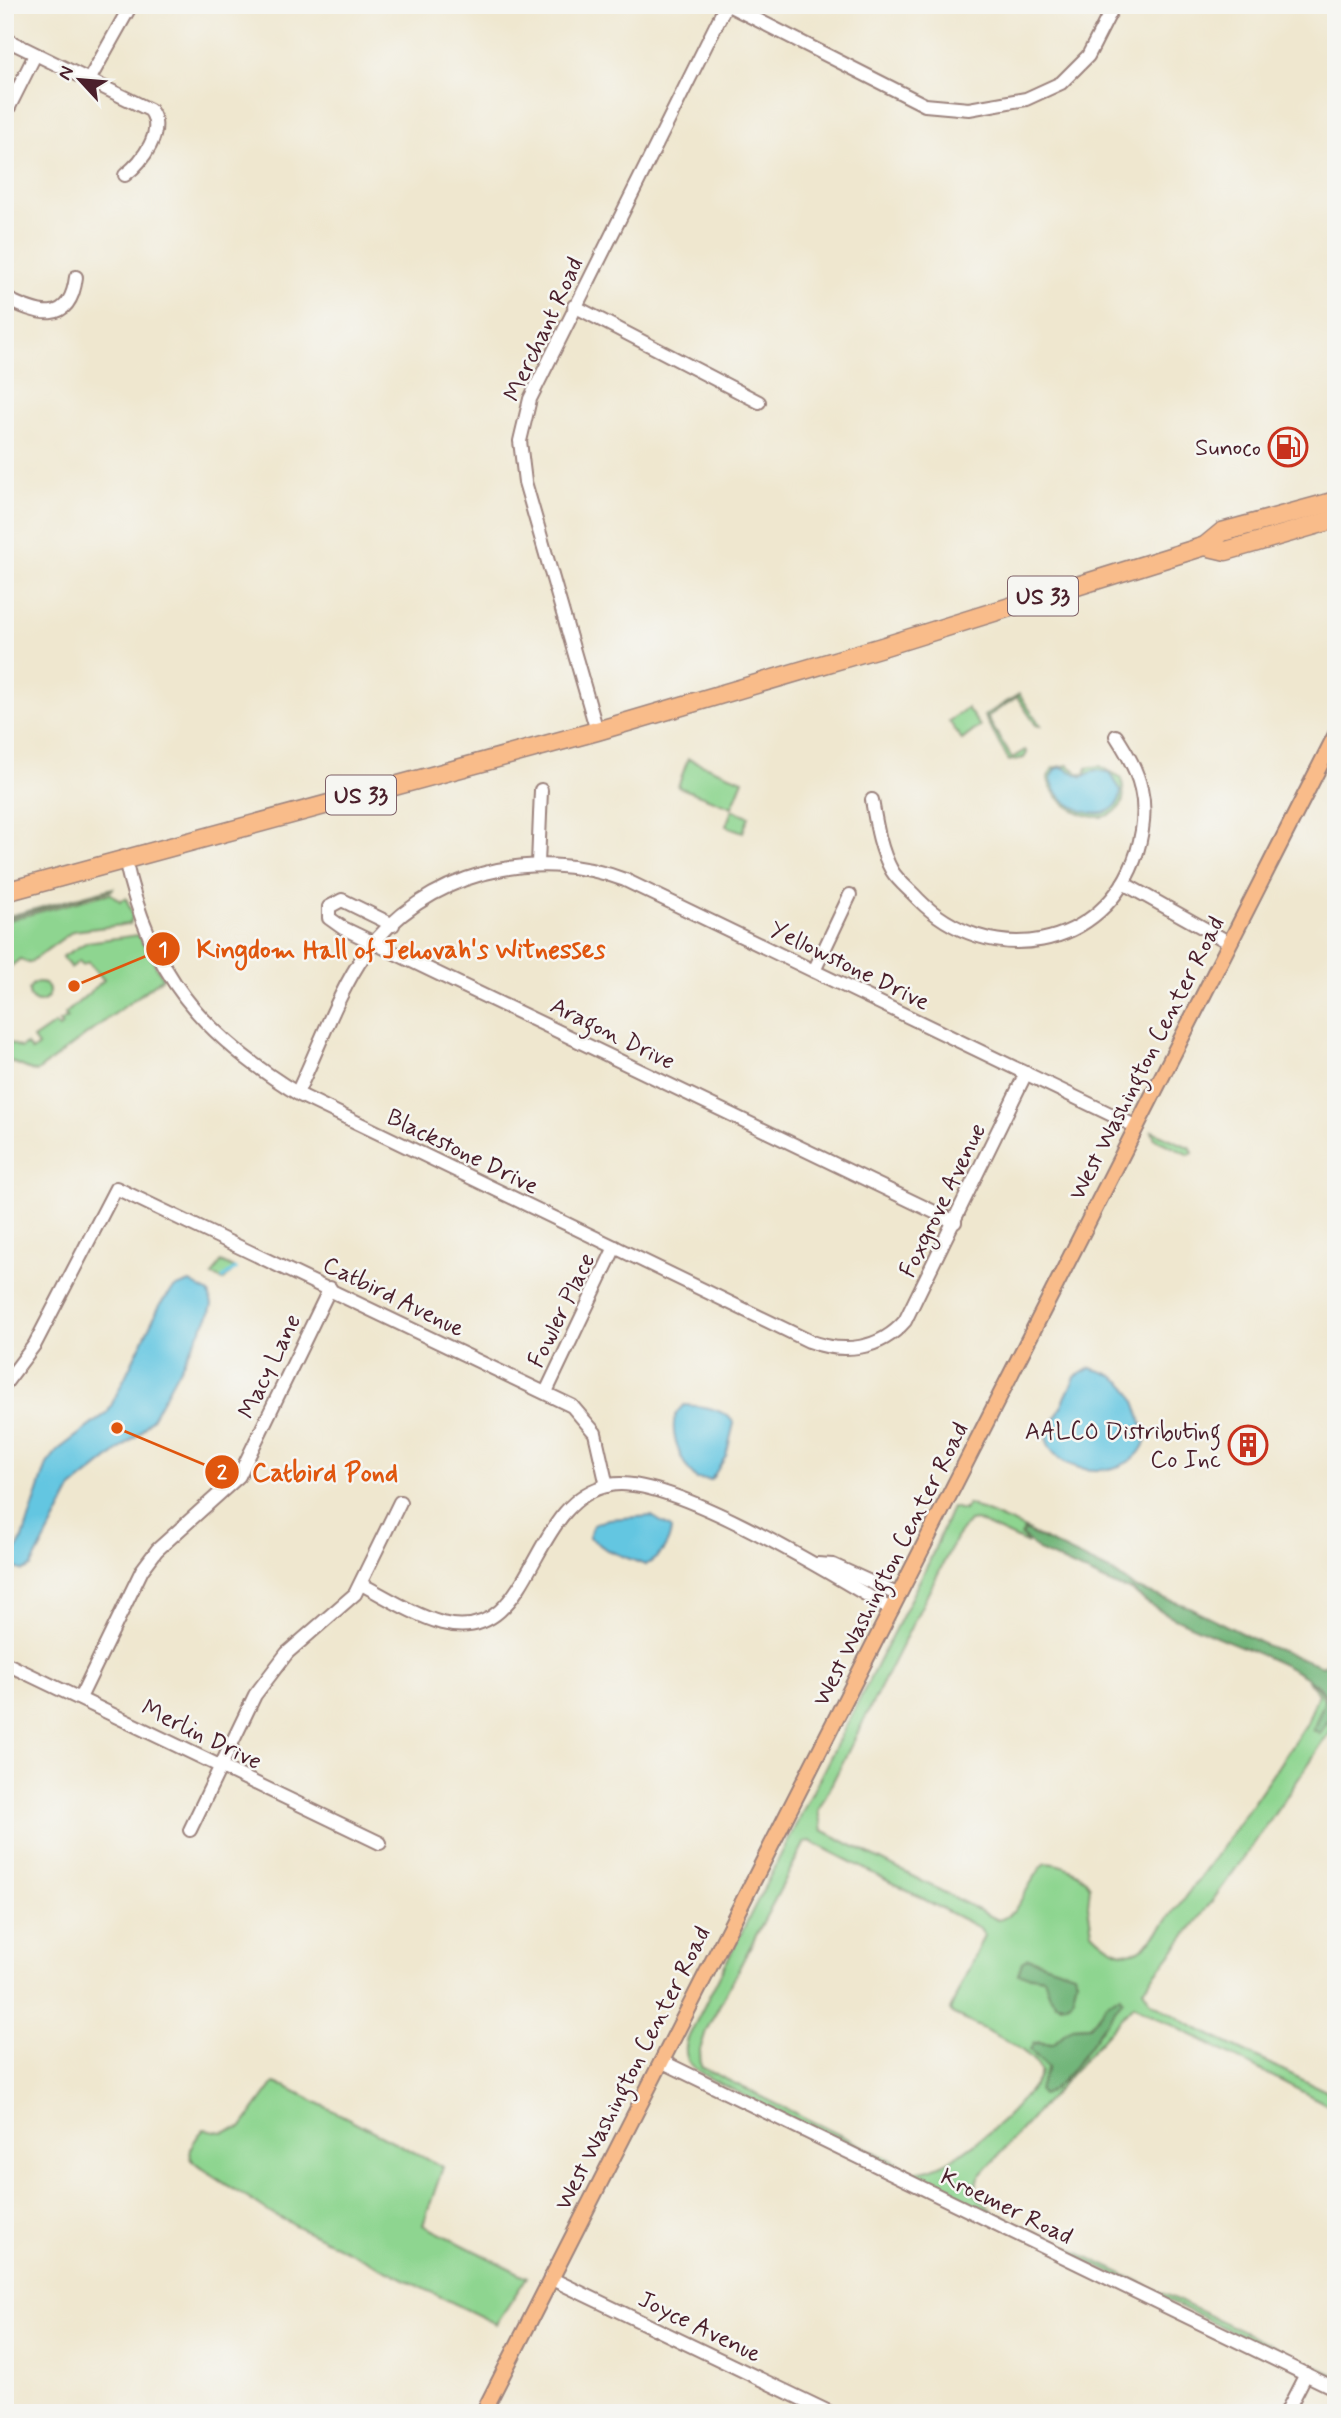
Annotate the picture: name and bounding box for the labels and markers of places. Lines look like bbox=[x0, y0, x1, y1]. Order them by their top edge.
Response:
fuel station icon: Sunoco bbox=[1267, 426, 1309, 468]
place label: Sunoco bbox=[1195, 433, 1261, 464]
callout: Kingdom Hall of Jehovah's Witnesses bbox=[145, 925, 623, 972]
place label: AALCO Distributing Co Inc bbox=[1025, 1417, 1221, 1476]
building icon: AALCO Distributing Co Inc bbox=[1227, 1424, 1269, 1466]
callout: Catbird Pond bbox=[204, 1448, 411, 1495]

